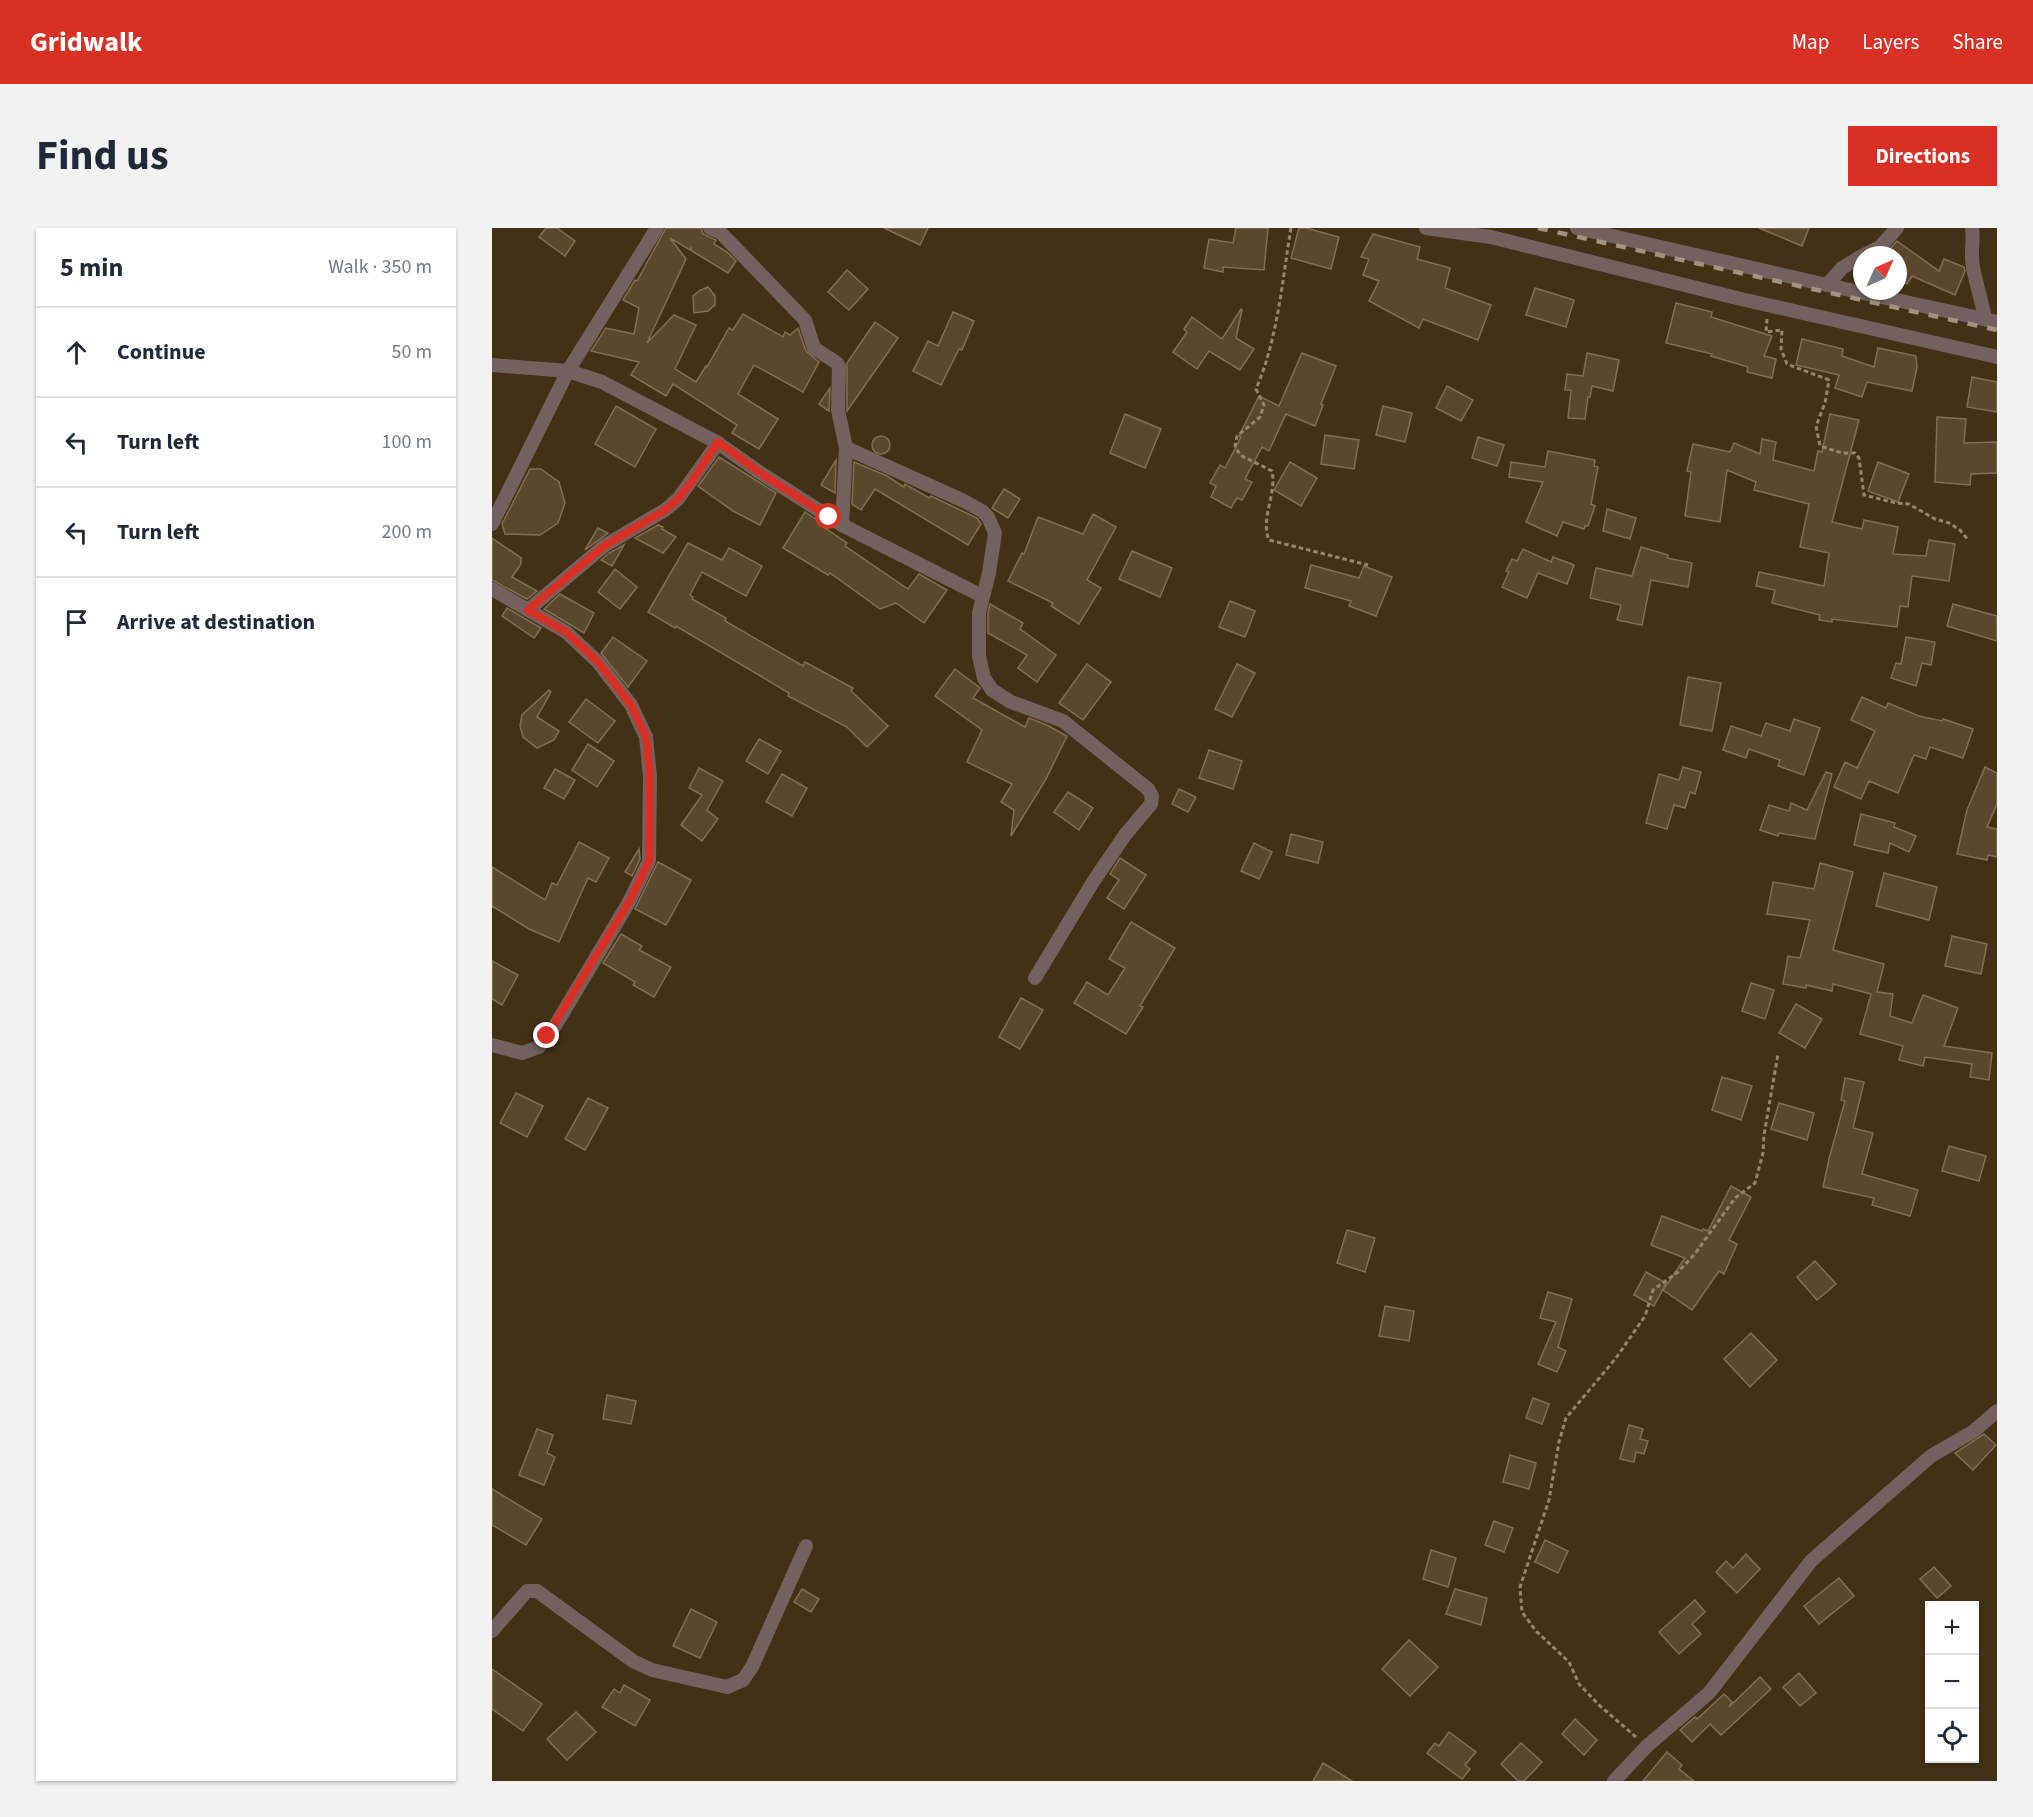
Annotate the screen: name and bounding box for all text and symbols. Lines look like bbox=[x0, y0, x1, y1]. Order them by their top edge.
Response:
text: Gridwalk bbox=[30, 22, 142, 62]
text: Map bbox=[1792, 27, 1829, 57]
text: Layers bbox=[1862, 27, 1919, 57]
text: Share bbox=[1952, 27, 2003, 57]
text: Find us bbox=[36, 126, 169, 186]
button: Directions bbox=[1848, 126, 1997, 186]
north arrow bbox=[1853, 246, 1907, 300]
text: 5 min bbox=[60, 249, 123, 286]
text: Walk · 350 m bbox=[328, 253, 432, 281]
icon: ahead bbox=[60, 336, 93, 369]
text: Continue bbox=[117, 336, 206, 368]
text: 50 m bbox=[392, 338, 432, 366]
icon: left bbox=[60, 426, 93, 459]
text: Turn left bbox=[117, 426, 199, 458]
text: 100 m bbox=[382, 428, 432, 456]
route start bbox=[815, 503, 841, 529]
icon: left bbox=[60, 516, 93, 549]
text: Turn left bbox=[117, 516, 199, 548]
text: 200 m bbox=[382, 518, 432, 546]
icon: arrive bbox=[60, 606, 93, 639]
text: Arrive at destination bbox=[117, 606, 315, 638]
route end bbox=[533, 1022, 559, 1048]
map controls bbox=[1925, 1601, 1979, 1763]
button: + bbox=[1925, 1601, 1979, 1655]
button: − bbox=[1925, 1655, 1979, 1709]
button: locate bbox=[1925, 1709, 1979, 1763]

